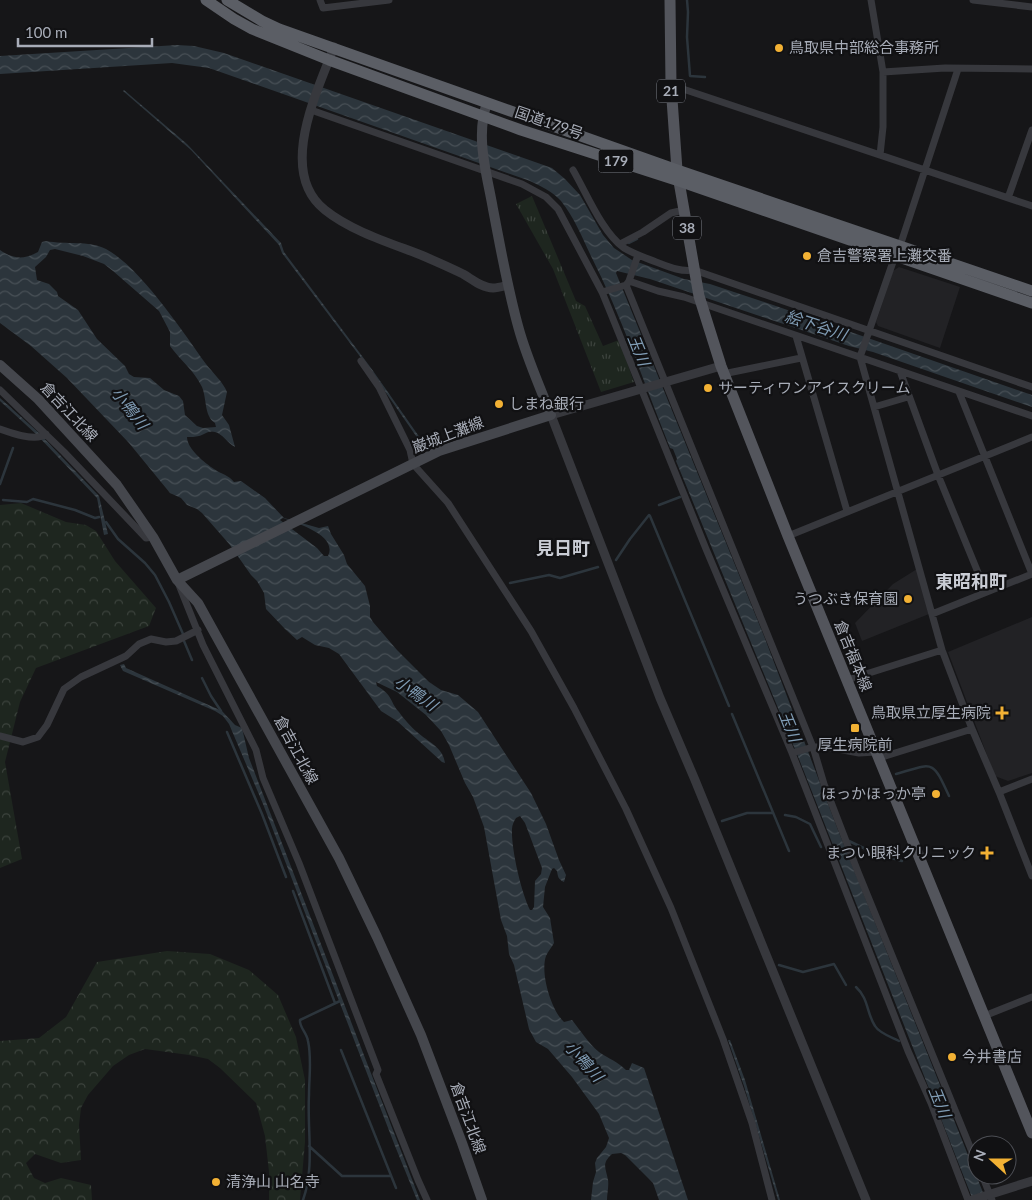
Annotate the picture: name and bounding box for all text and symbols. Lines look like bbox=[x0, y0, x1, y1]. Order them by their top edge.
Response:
scale bar bbox=[18, 15, 151, 47]
text: 100 m bbox=[25, 23, 67, 41]
place label: 鳥取県中部総合事務所 bbox=[789, 38, 939, 56]
marker: 鳥取県中部総合事務所 bbox=[773, 42, 785, 54]
road number: 21 bbox=[657, 80, 685, 102]
street label: 国道179号 bbox=[513, 102, 586, 142]
road number: 179 bbox=[598, 150, 634, 172]
road number: 38 bbox=[673, 217, 701, 240]
place label: 倉吉警察署上灘交番 bbox=[817, 246, 952, 264]
marker: 倉吉警察署上灘交番 bbox=[801, 250, 813, 262]
water label: 絵下谷川 bbox=[783, 306, 851, 344]
water label: 玉川 bbox=[625, 331, 655, 370]
street label: 倉吉江北線 bbox=[38, 378, 102, 445]
place label: サーティワンアイスクリーム bbox=[718, 378, 910, 396]
marker: サーティワンアイスクリーム bbox=[702, 382, 714, 394]
water label: 小鴨川 bbox=[108, 383, 154, 434]
place label: しまね銀行 bbox=[509, 394, 584, 412]
marker: しまね銀行 bbox=[493, 398, 505, 410]
street label: 巌城上灘線 bbox=[409, 412, 486, 456]
district label: 見日町 bbox=[536, 537, 590, 559]
district label: 東昭和町 bbox=[935, 570, 1007, 592]
place label: うつぶき保育園 bbox=[793, 589, 898, 607]
marker: うつぶき保育園 bbox=[902, 593, 914, 605]
street label: 倉吉福本線 bbox=[832, 617, 876, 694]
water label: 小鴨川 bbox=[391, 671, 443, 715]
place label: 鳥取県立厚生病院 bbox=[871, 703, 991, 721]
marker: 鳥取県立厚生病院 bbox=[995, 706, 1009, 720]
water label: 玉川 bbox=[776, 707, 806, 746]
street label: 倉吉江北線 bbox=[271, 712, 322, 787]
marker: 厚生病院前 bbox=[849, 722, 861, 734]
place label: 厚生病院前 bbox=[817, 735, 893, 753]
place label: ほっかほっか亭 bbox=[821, 784, 926, 802]
marker: ほっかほっか亭 bbox=[930, 788, 942, 800]
place label: まつい眼科クリニック bbox=[826, 843, 976, 861]
marker: まつい眼科クリニック bbox=[980, 846, 994, 860]
water label: 小鴨川 bbox=[561, 1036, 609, 1086]
place label: 今井書店 bbox=[962, 1047, 1022, 1065]
marker: 今井書店 bbox=[946, 1051, 958, 1063]
street label: 倉吉江北線 bbox=[448, 1079, 490, 1156]
water label: 玉川 bbox=[926, 1083, 956, 1122]
north arrow bbox=[967, 1135, 1017, 1185]
text: N bbox=[970, 1147, 989, 1163]
place label: 清浄山 山名寺 bbox=[226, 1172, 320, 1190]
marker: 清浄山 山名寺 bbox=[210, 1176, 222, 1188]

